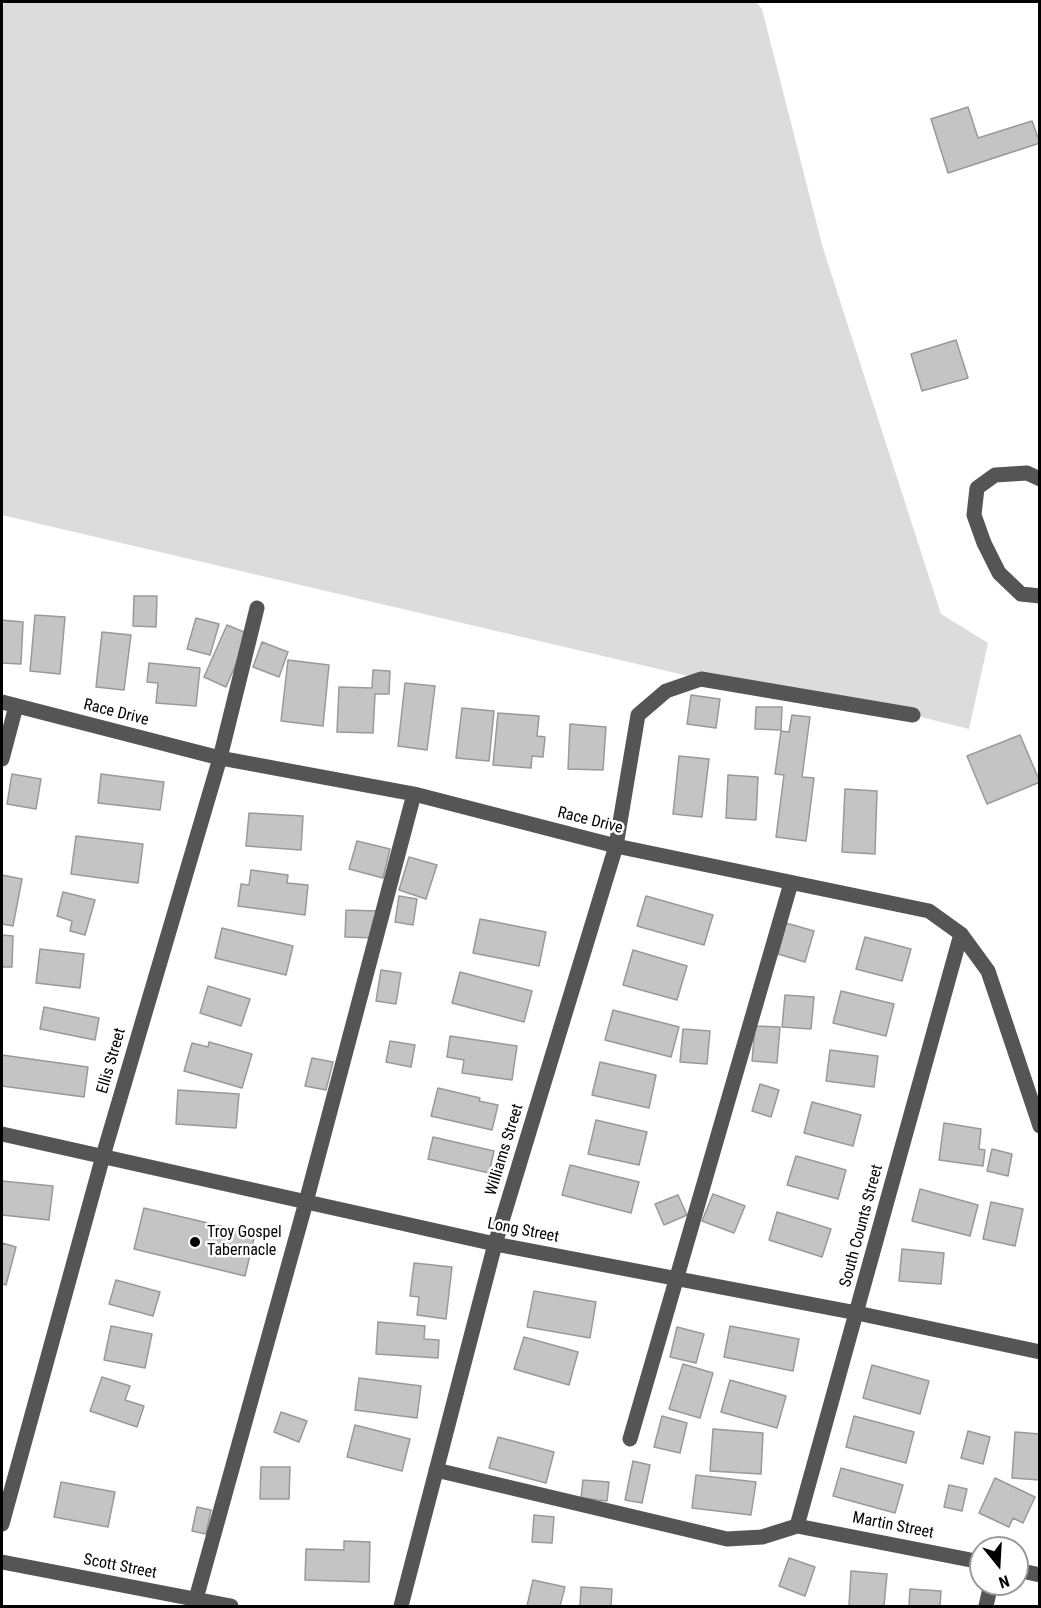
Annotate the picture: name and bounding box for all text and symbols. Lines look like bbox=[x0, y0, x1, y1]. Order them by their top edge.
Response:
street label: Race Drive bbox=[81, 696, 151, 730]
street label: Race Drive bbox=[555, 804, 625, 838]
street label: Ellis Street bbox=[93, 1026, 131, 1096]
street label: Williams Street bbox=[482, 1102, 528, 1198]
street label: South Counts Street bbox=[836, 1163, 888, 1289]
street label: Long Street bbox=[486, 1215, 560, 1247]
place label: Troy Gospel Tabernacle bbox=[207, 1223, 282, 1261]
marker: Troy Gospel Tabernacle bbox=[188, 1235, 202, 1249]
street label: Martin Street bbox=[851, 1509, 935, 1543]
north arrow bbox=[969, 1536, 1029, 1596]
street label: Scott Street bbox=[82, 1550, 158, 1584]
text: N bbox=[997, 1571, 1012, 1592]

